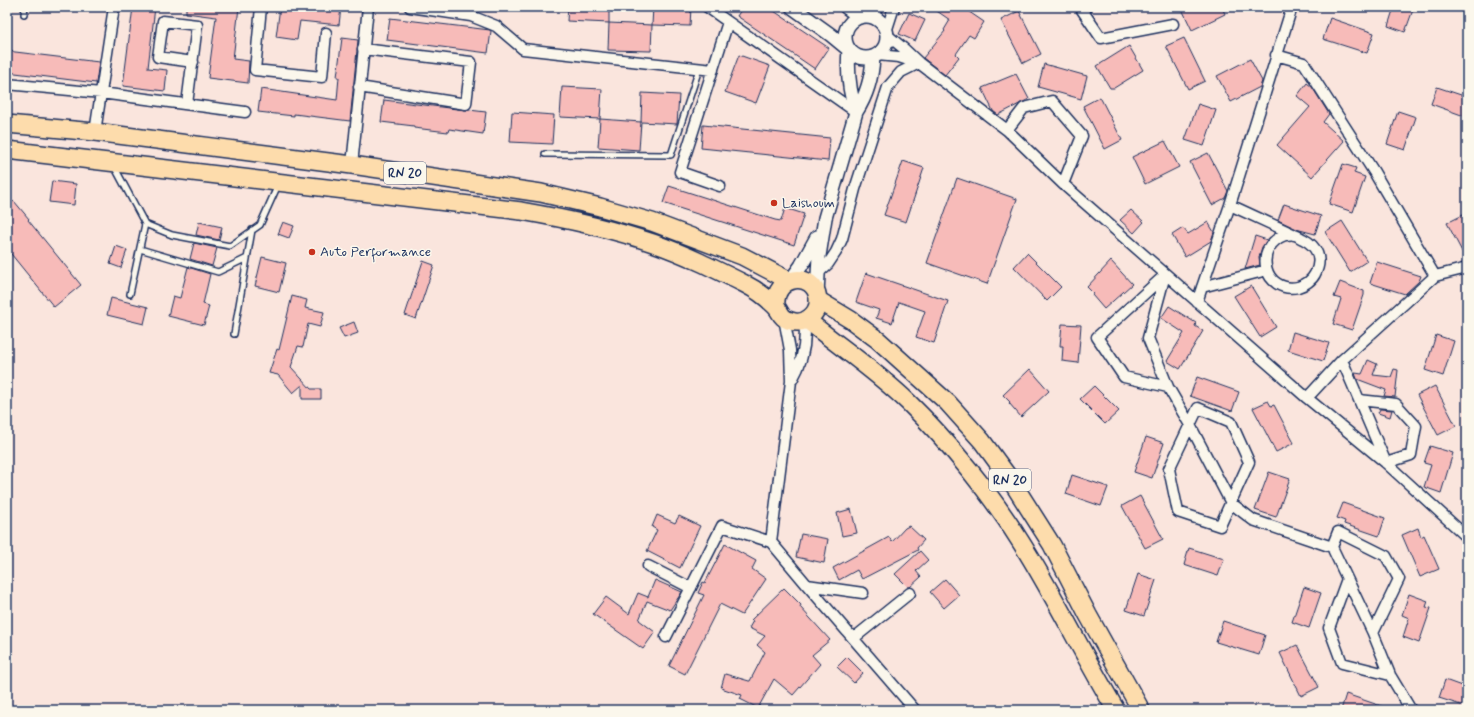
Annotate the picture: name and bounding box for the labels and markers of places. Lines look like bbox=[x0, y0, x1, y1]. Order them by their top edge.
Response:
place label: Laishoum bbox=[782, 194, 835, 212]
marker: Laishoum bbox=[769, 198, 779, 208]
place label: Auto Performance bbox=[320, 243, 431, 263]
marker: Auto Performance bbox=[307, 247, 317, 257]

